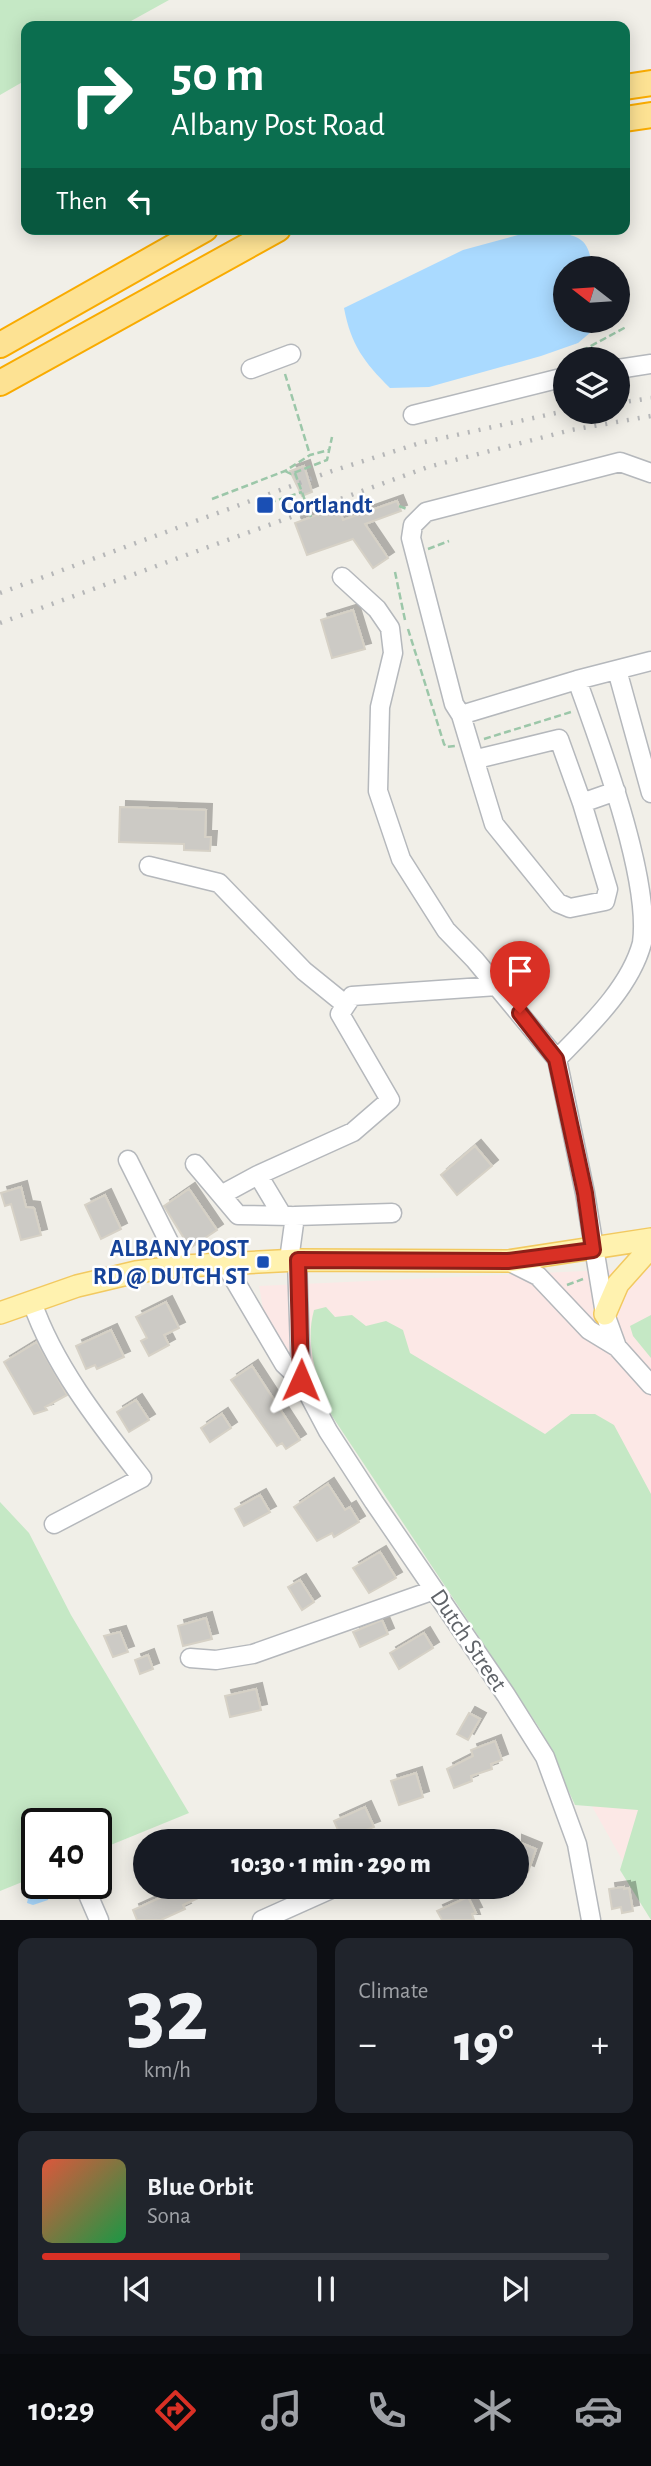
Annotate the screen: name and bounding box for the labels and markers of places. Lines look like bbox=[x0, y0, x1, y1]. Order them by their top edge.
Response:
place label: Cortlandt bbox=[281, 494, 372, 518]
marker: Cortlandt bbox=[255, 495, 275, 515]
pin bbox=[490, 941, 550, 1013]
place label: ALBANY POST RD @ DUTCH ST bbox=[93, 1237, 249, 1289]
marker: ALBANY POST RD @ DUTCH ST bbox=[255, 1254, 271, 1270]

